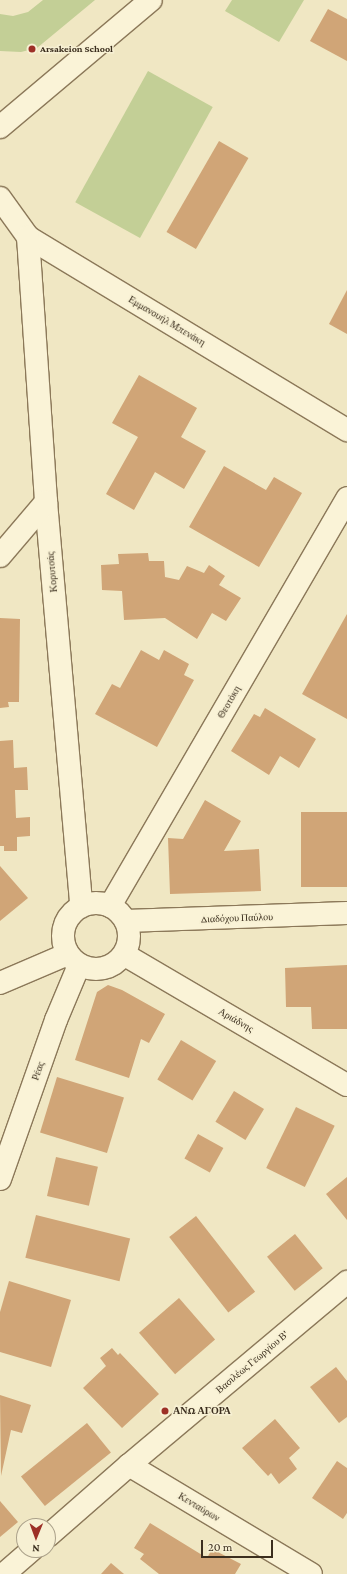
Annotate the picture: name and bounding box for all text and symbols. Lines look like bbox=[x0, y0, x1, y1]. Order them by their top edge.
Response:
place label: Arsakeion School bbox=[40, 43, 113, 55]
marker: Arsakeion School bbox=[27, 44, 37, 54]
street label: Εμμανουήλ Μπενάκη bbox=[126, 293, 208, 349]
street label: Κορυτσάς bbox=[44, 551, 60, 593]
street label: Θεοτόκη bbox=[215, 684, 243, 720]
street label: Διαδόχου Παύλου bbox=[201, 911, 273, 925]
street label: Αριάδνης bbox=[216, 1005, 256, 1035]
street label: Ρέας bbox=[29, 1060, 47, 1082]
street label: Βασιλέως Γεωργίου Β' bbox=[213, 1328, 291, 1396]
place label: ΑΝΩ ΑΓΟΡΑ bbox=[173, 1405, 231, 1417]
marker: ΑΝΩ ΑΓΟΡΑ bbox=[160, 1406, 170, 1416]
street label: Κενταύρων bbox=[176, 1490, 222, 1524]
north arrow bbox=[16, 1518, 56, 1558]
scale bar bbox=[203, 1532, 275, 1558]
text: 20 m bbox=[208, 1540, 232, 1554]
text: N bbox=[32, 1543, 40, 1555]

